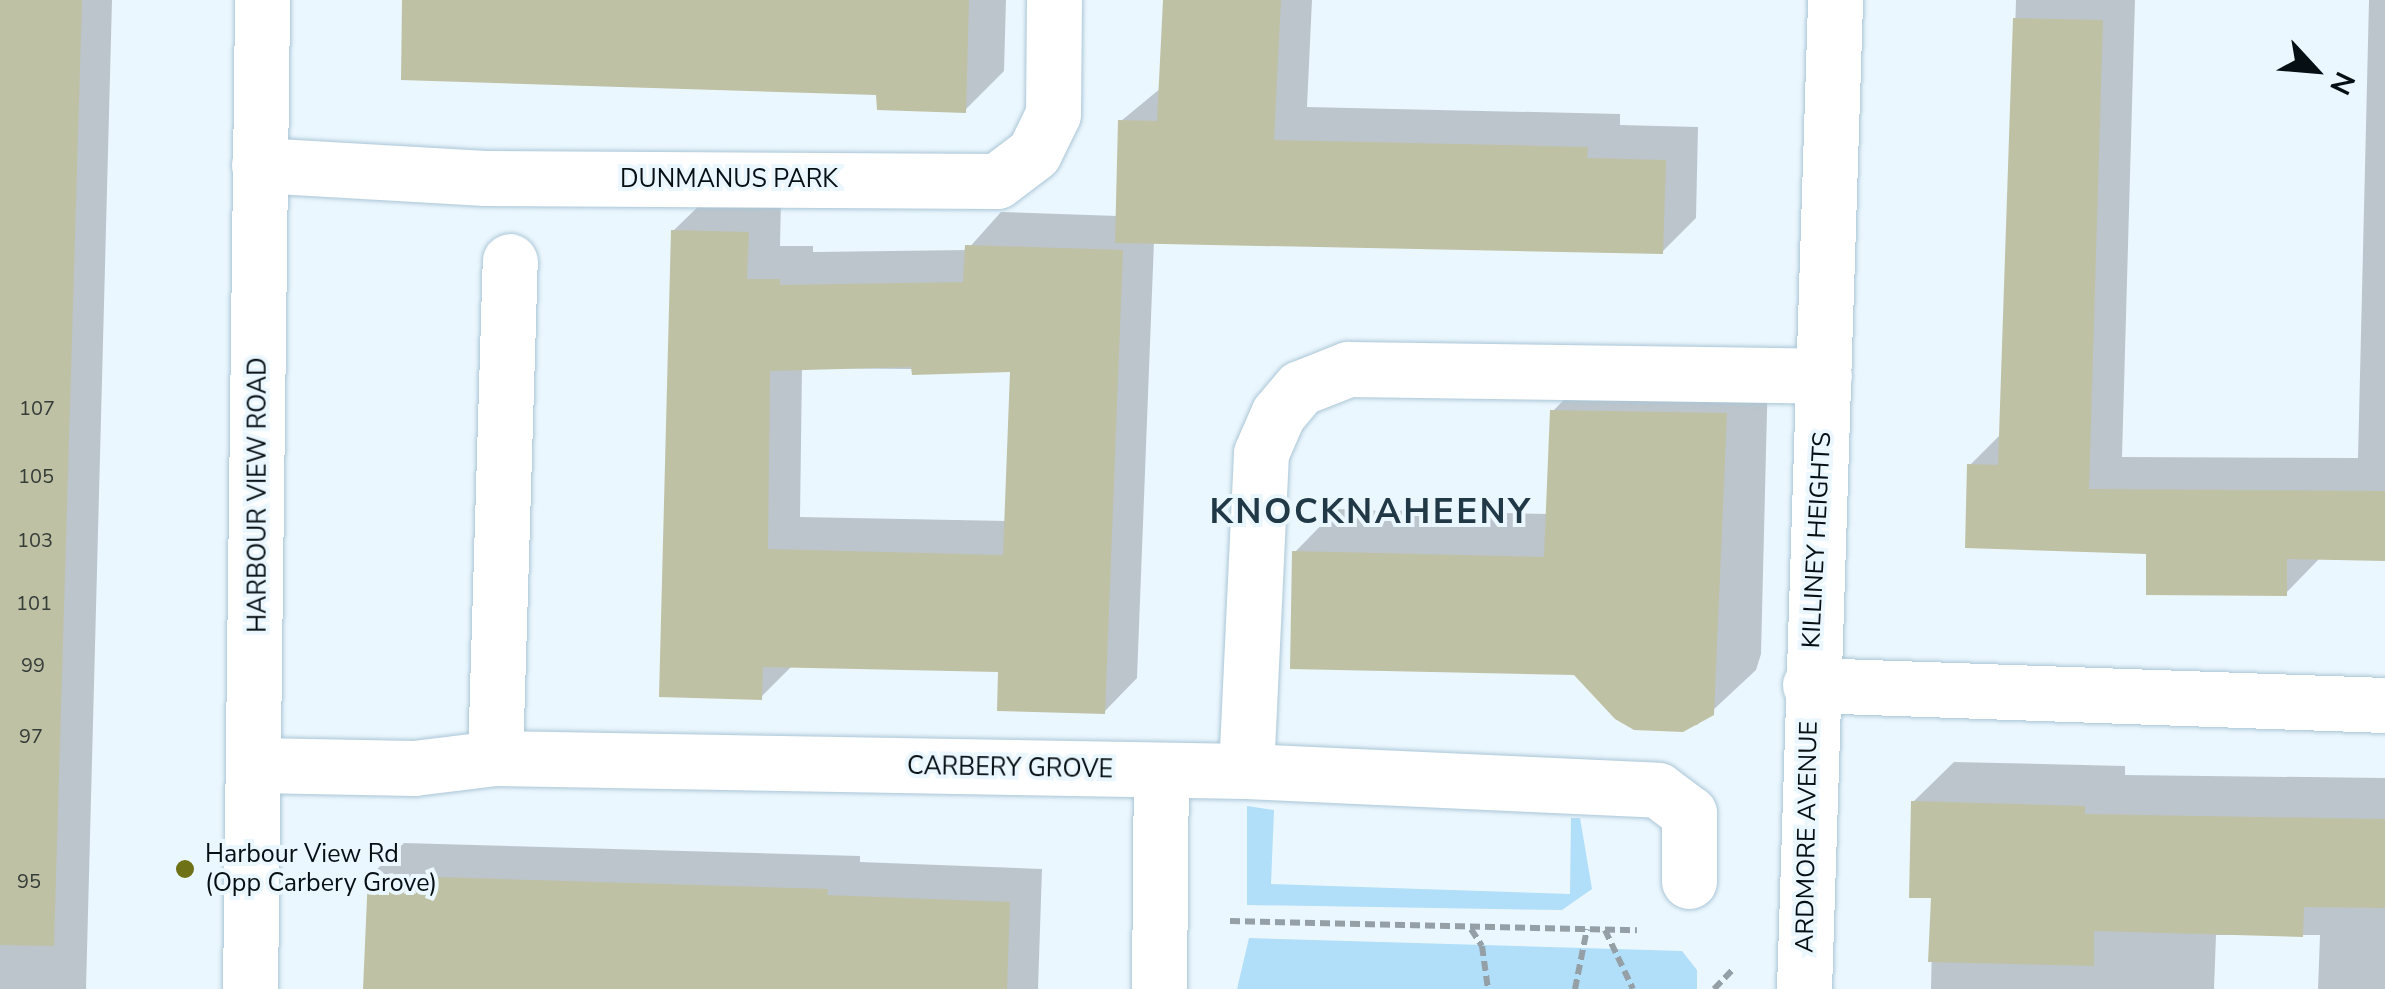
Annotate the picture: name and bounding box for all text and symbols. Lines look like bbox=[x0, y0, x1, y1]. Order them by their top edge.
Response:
north arrow bbox=[2265, 20, 2365, 120]
text: N bbox=[2320, 65, 2364, 101]
street label: DUNMANUS PARK bbox=[620, 164, 838, 194]
street label: HARBOUR VIEW ROAD bbox=[243, 357, 273, 633]
house number: 107 bbox=[19, 396, 55, 420]
street label: KILLINEY HEIGHTS bbox=[1796, 431, 1838, 649]
house number: 105 bbox=[18, 464, 54, 488]
district label: KNOCKNAHEENY bbox=[1210, 491, 1532, 533]
house number: 103 bbox=[17, 528, 53, 552]
house number: 101 bbox=[16, 591, 52, 615]
house number: 99 bbox=[21, 653, 45, 677]
street label: ARDMORE AVENUE bbox=[1790, 721, 1824, 953]
house number: 97 bbox=[19, 724, 43, 748]
street label: CARBERY GROVE bbox=[907, 751, 1113, 785]
place label: Harbour View Rd (Opp Carbery Grove) bbox=[205, 840, 437, 899]
marker: Harbour View Rd (Opp Carbery Grove) bbox=[174, 858, 196, 880]
house number: 95 bbox=[17, 869, 41, 893]

